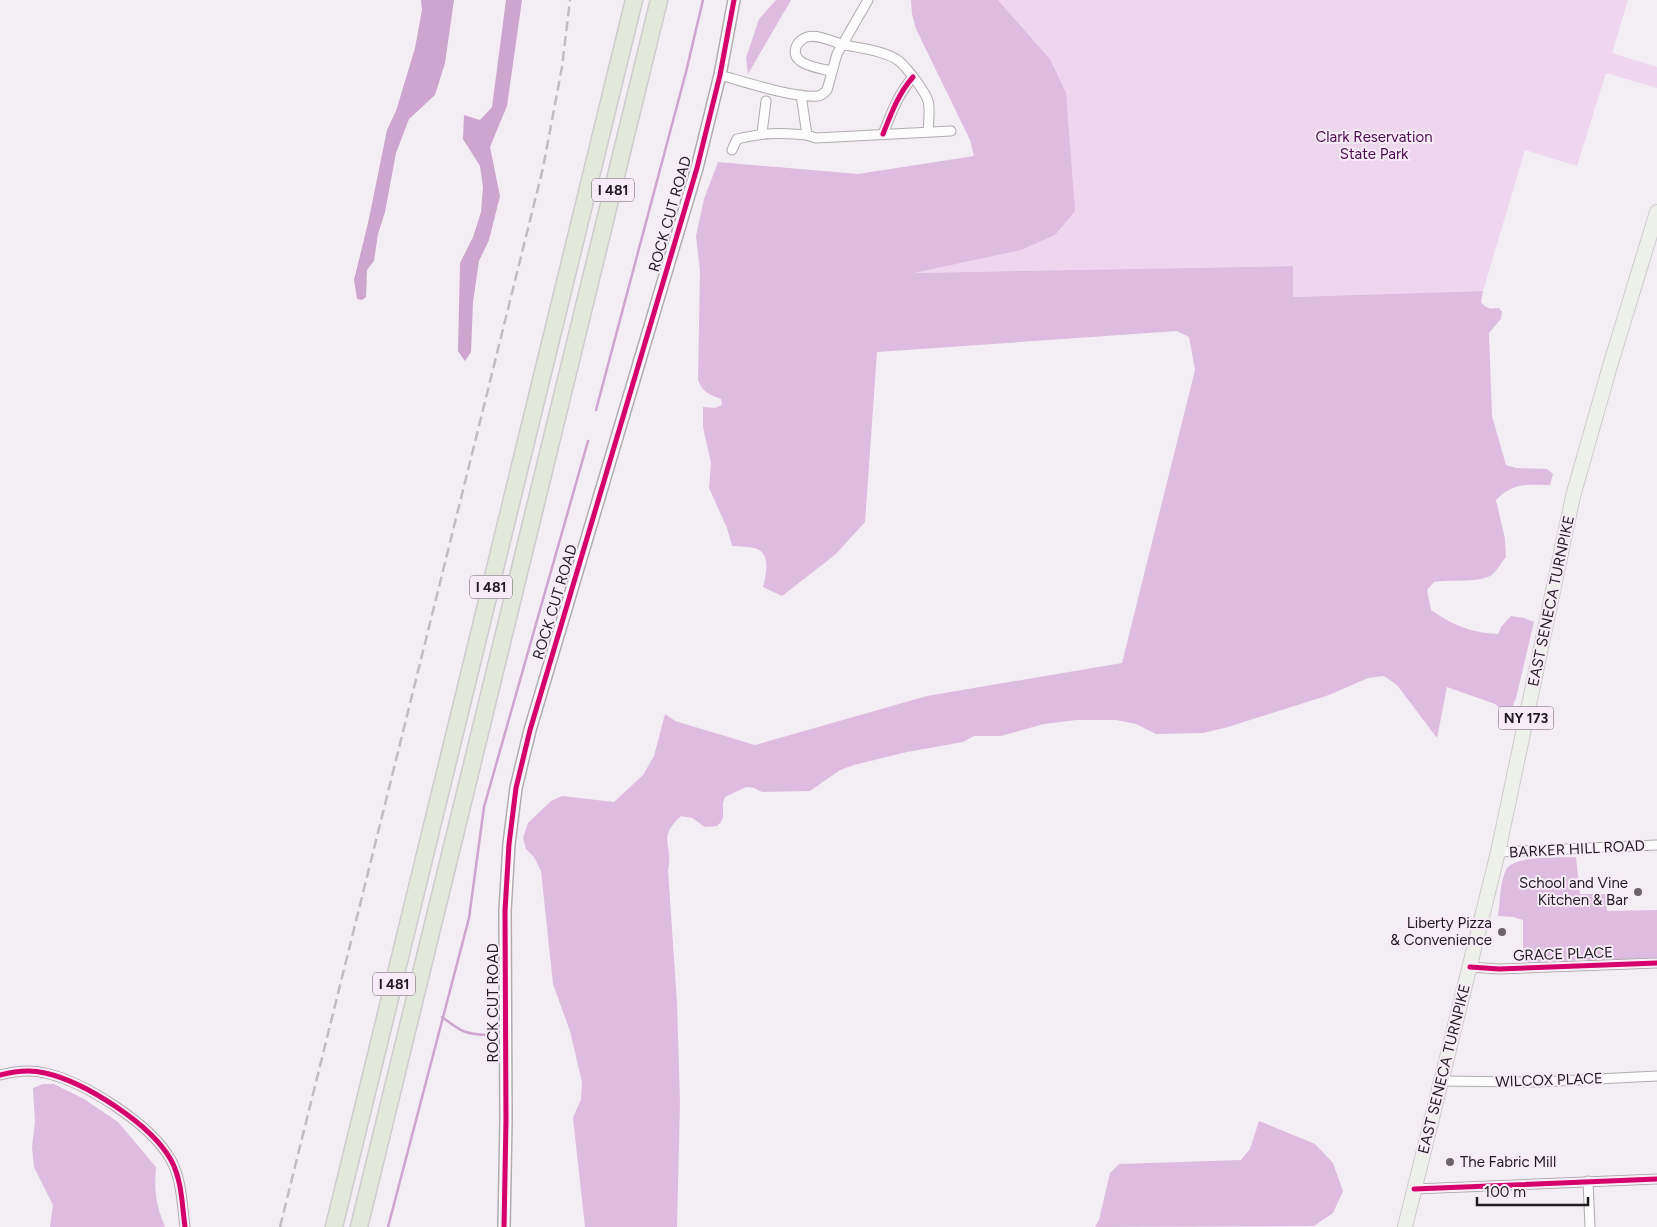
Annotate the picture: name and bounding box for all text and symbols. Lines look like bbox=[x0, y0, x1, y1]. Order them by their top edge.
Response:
park label: Clark Reservation State Park bbox=[1315, 128, 1433, 163]
street label: ROCK CUT ROAD bbox=[645, 154, 695, 274]
road number: I 481 bbox=[592, 178, 634, 202]
street label: EAST SENECA TURNPIKE bbox=[1524, 514, 1578, 688]
street label: ROCK CUT ROAD bbox=[529, 542, 581, 662]
road number: I 481 bbox=[470, 576, 512, 598]
road number: NY 173 bbox=[1498, 706, 1554, 730]
street label: BARKER HILL ROAD bbox=[1509, 836, 1645, 862]
place label: School and Vine Kitchen & Bar bbox=[1519, 874, 1628, 909]
marker: School and Vine Kitchen & Bar bbox=[1632, 886, 1644, 898]
place label: Liberty Pizza & Convenience bbox=[1390, 914, 1492, 949]
marker: Liberty Pizza & Convenience bbox=[1496, 926, 1508, 938]
street label: ROCK CUT ROAD bbox=[484, 943, 502, 1063]
street label: GRACE PLACE bbox=[1513, 943, 1613, 965]
road number: I 481 bbox=[373, 972, 415, 996]
street label: EAST SENECA TURNPIKE bbox=[1414, 982, 1474, 1156]
street label: WILCOX PLACE bbox=[1495, 1069, 1603, 1091]
place label: The Fabric Mill bbox=[1460, 1153, 1556, 1171]
marker: The Fabric Mill bbox=[1444, 1156, 1456, 1168]
scale bar bbox=[1477, 1174, 1588, 1206]
text: 100 m bbox=[1484, 1183, 1526, 1201]

